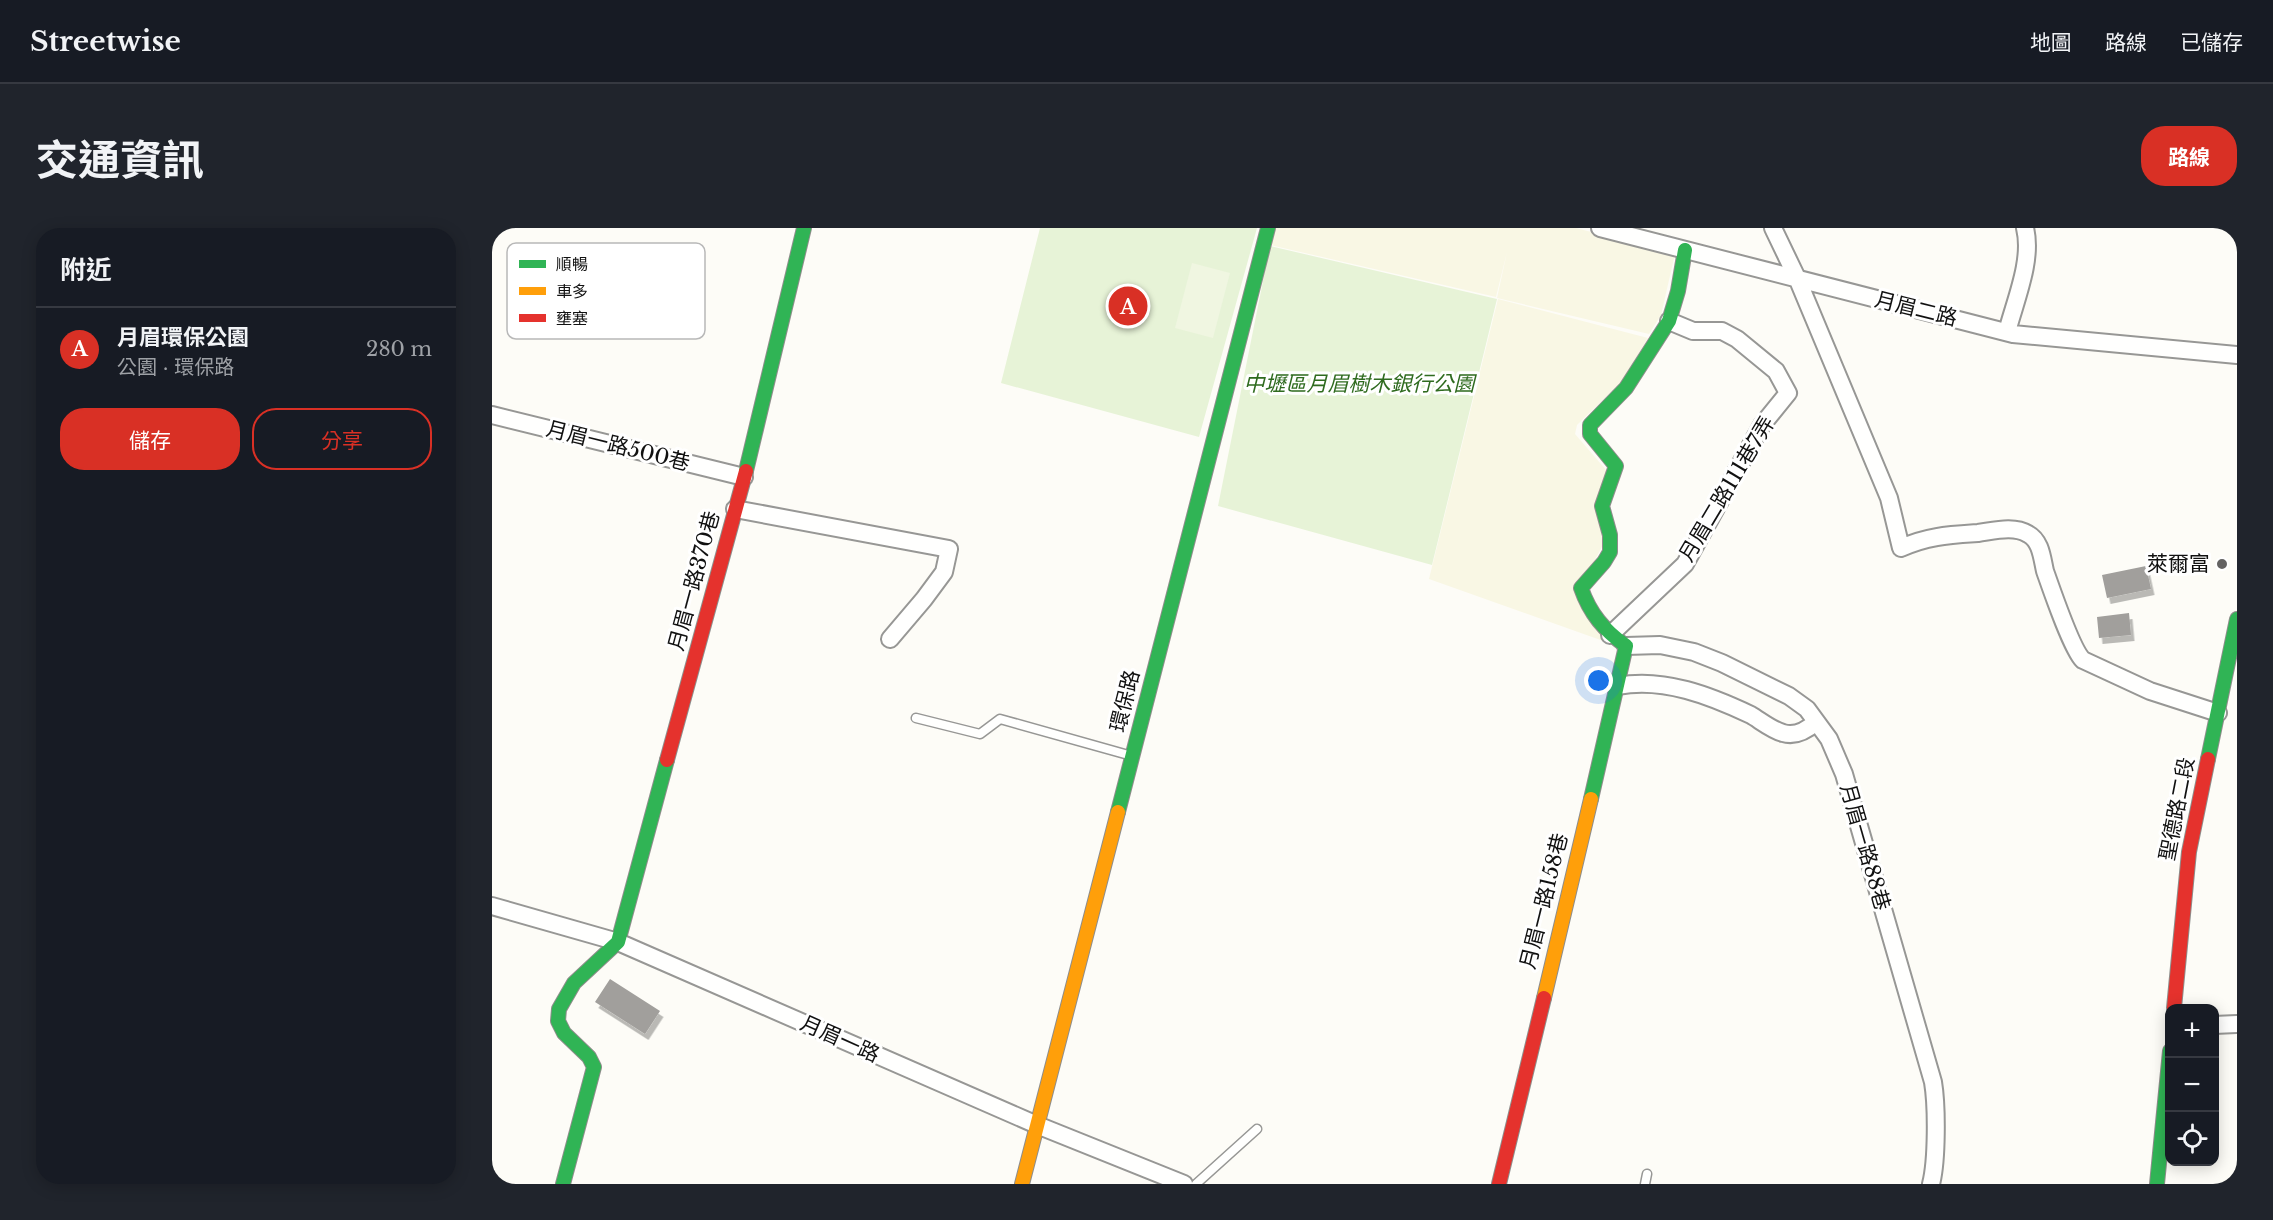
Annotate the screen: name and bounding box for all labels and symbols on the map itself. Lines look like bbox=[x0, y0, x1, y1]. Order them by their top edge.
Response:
legend bbox=[507, 243, 705, 339]
text: 順暢 bbox=[556, 254, 588, 274]
text: 車多 bbox=[556, 281, 588, 301]
pin: A bbox=[1108, 284, 1148, 328]
street label: 月眉二路 bbox=[1872, 286, 1960, 332]
text: 壅塞 bbox=[556, 308, 588, 328]
park label: 中壢區月眉樹木銀行公園 bbox=[1244, 371, 1477, 397]
street label: 月眉二路111巷7弄 bbox=[1673, 412, 1781, 566]
street label: 月眉一路500巷 bbox=[544, 416, 692, 476]
street label: 月眉一路370巷 bbox=[663, 508, 725, 654]
place label: 萊爾富 bbox=[2147, 551, 2210, 577]
marker: 萊爾富 bbox=[2215, 557, 2229, 571]
your location bbox=[1584, 666, 1613, 695]
street label: 環保路 bbox=[1105, 667, 1145, 735]
street label: 聖德路二段 bbox=[2154, 755, 2200, 863]
street label: 月眉一路88巷 bbox=[1835, 781, 1895, 913]
street label: 月眉一路158巷 bbox=[1515, 830, 1573, 972]
street label: 月眉一路 bbox=[796, 1010, 884, 1068]

